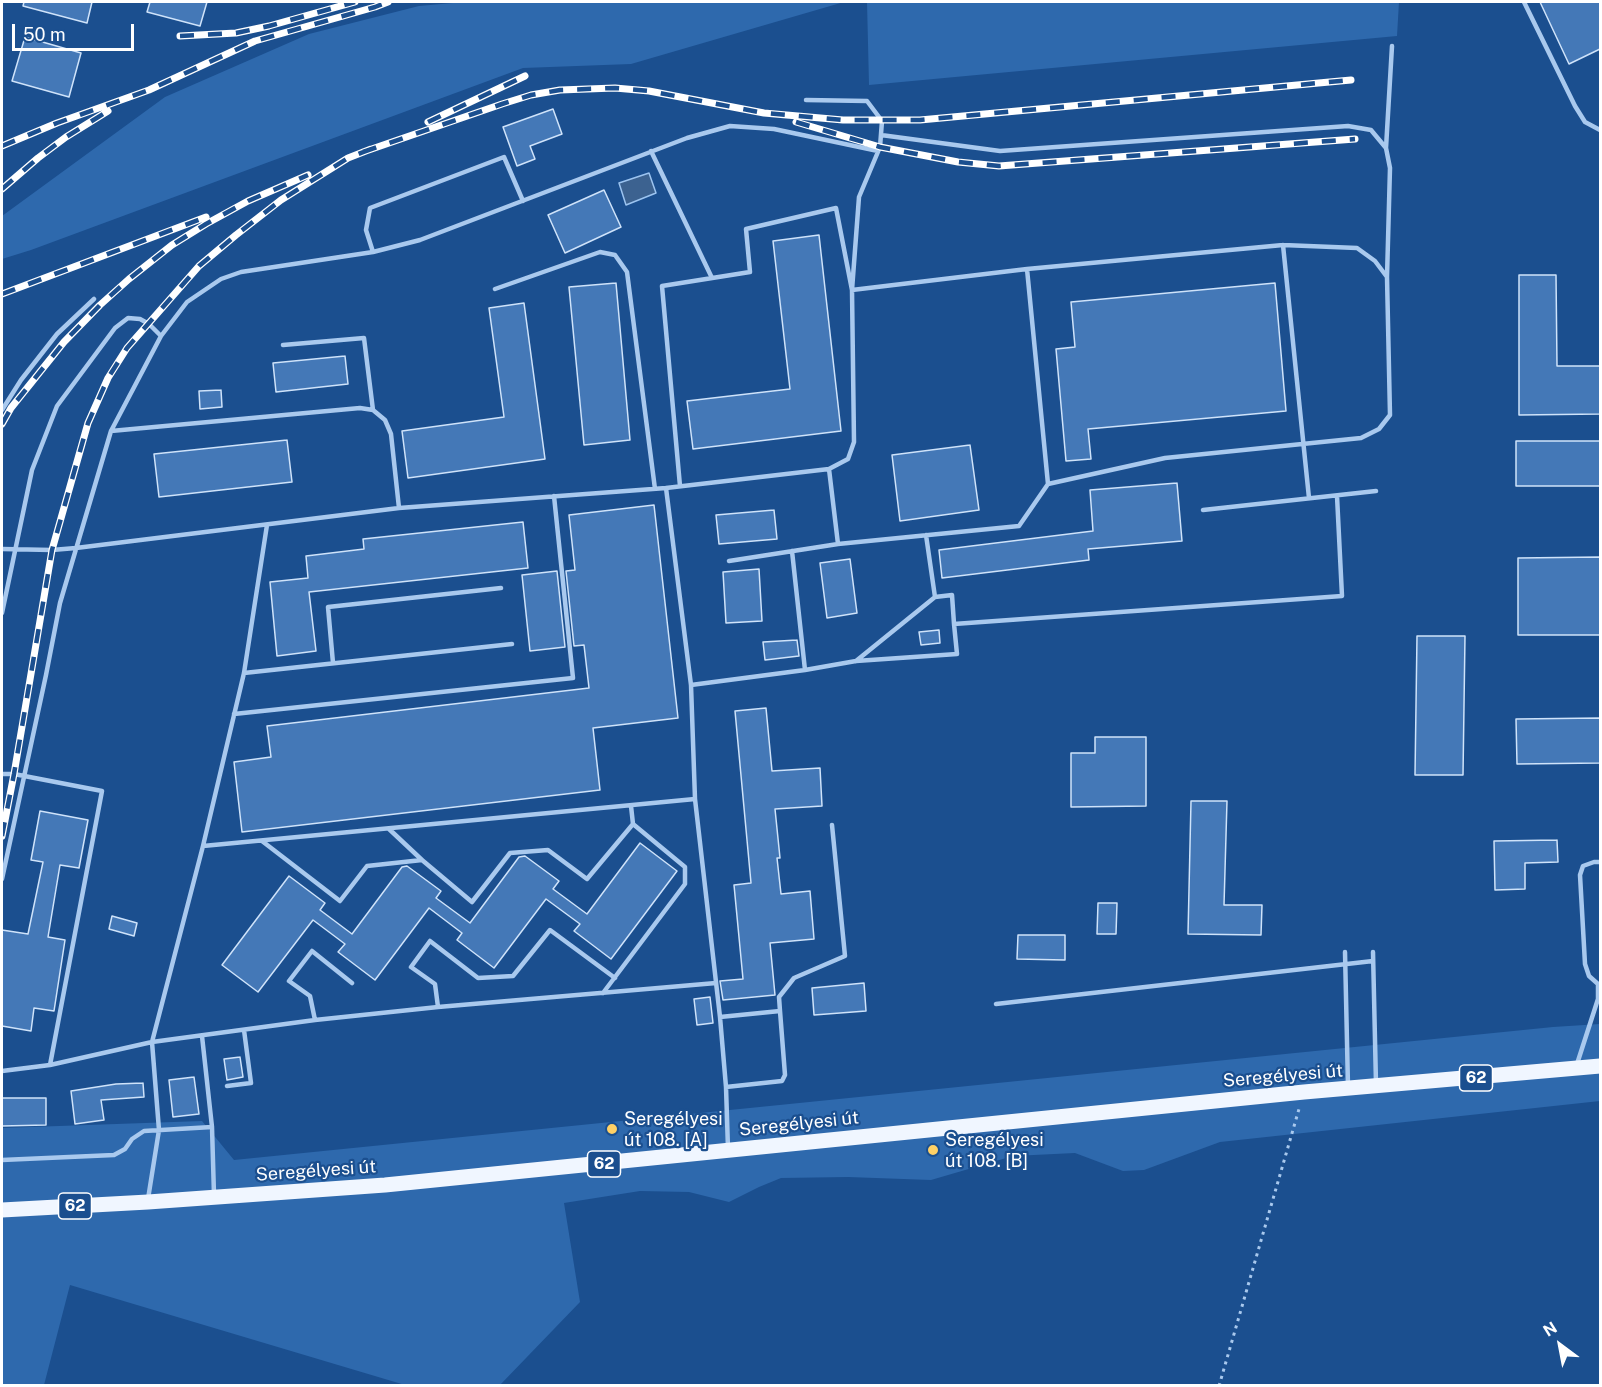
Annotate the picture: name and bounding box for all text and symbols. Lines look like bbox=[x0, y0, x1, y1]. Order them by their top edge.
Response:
scale bar bbox=[15, 12, 136, 50]
text: 50 m bbox=[23, 24, 66, 45]
street label: Seregélyesi út bbox=[1222, 1060, 1344, 1092]
road number: 62 bbox=[1460, 1065, 1492, 1091]
street label: Seregélyesi út bbox=[738, 1107, 860, 1141]
place label: Seregélyesi út 108. [A] bbox=[624, 1108, 723, 1150]
marker: Seregélyesi út 108. [A] bbox=[605, 1122, 619, 1136]
place label: Seregélyesi út 108. [B] bbox=[945, 1129, 1044, 1172]
marker: Seregélyesi út 108. [B] bbox=[926, 1143, 940, 1157]
road number: 62 bbox=[588, 1151, 620, 1177]
street label: Seregélyesi út bbox=[255, 1156, 377, 1186]
road number: 62 bbox=[58, 1193, 92, 1219]
north arrow bbox=[1530, 1315, 1590, 1375]
text: N bbox=[1540, 1318, 1561, 1341]

